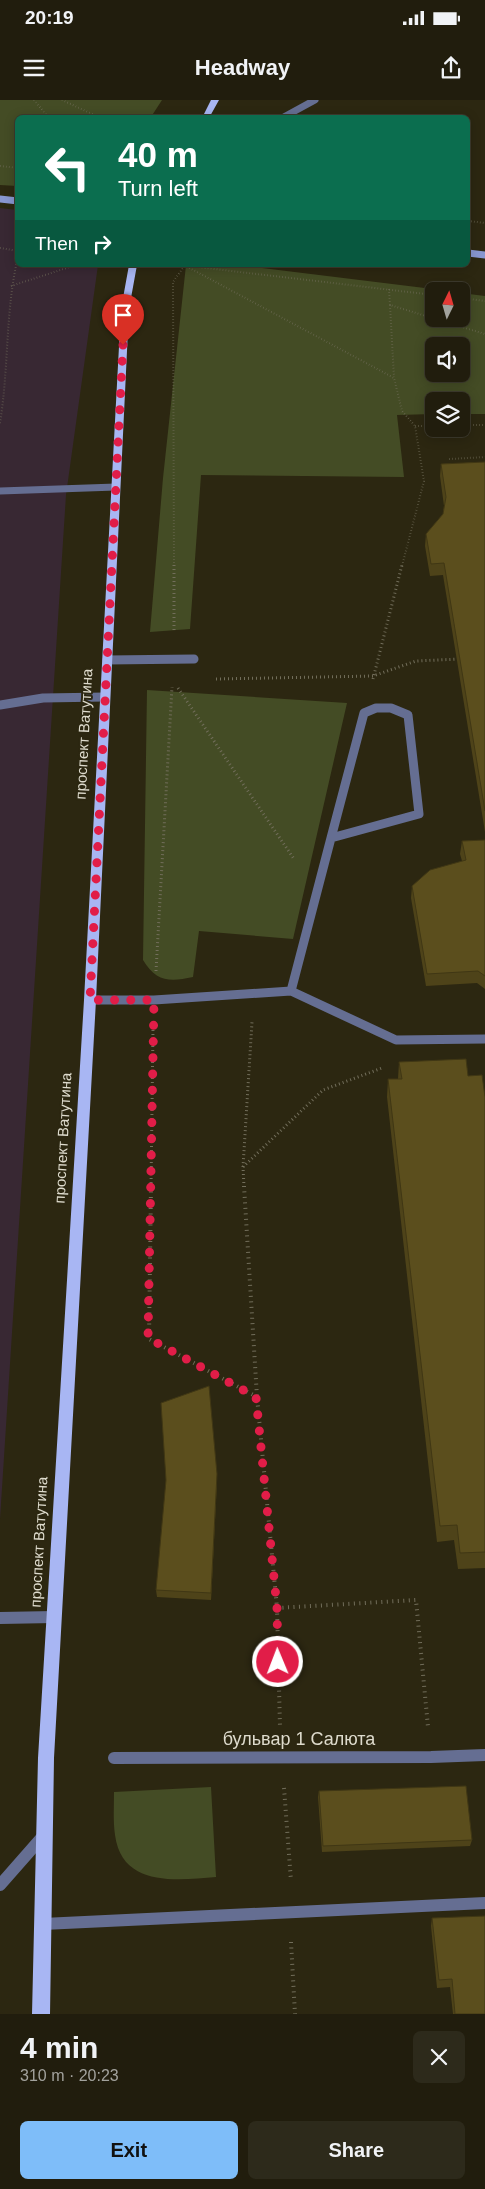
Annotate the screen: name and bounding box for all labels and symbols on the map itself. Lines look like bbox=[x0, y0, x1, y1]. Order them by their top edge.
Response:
north arrow bbox=[425, 282, 470, 328]
pin bbox=[102, 294, 144, 345]
street label: проспект Ватутина bbox=[72, 667, 95, 800]
street label: проспект Ватутина bbox=[51, 1071, 74, 1204]
street label: проспект Ватутина bbox=[27, 1475, 50, 1608]
position arrow bbox=[251, 1635, 303, 1687]
street label: бульвар 1 Салюта bbox=[223, 1729, 376, 1749]

